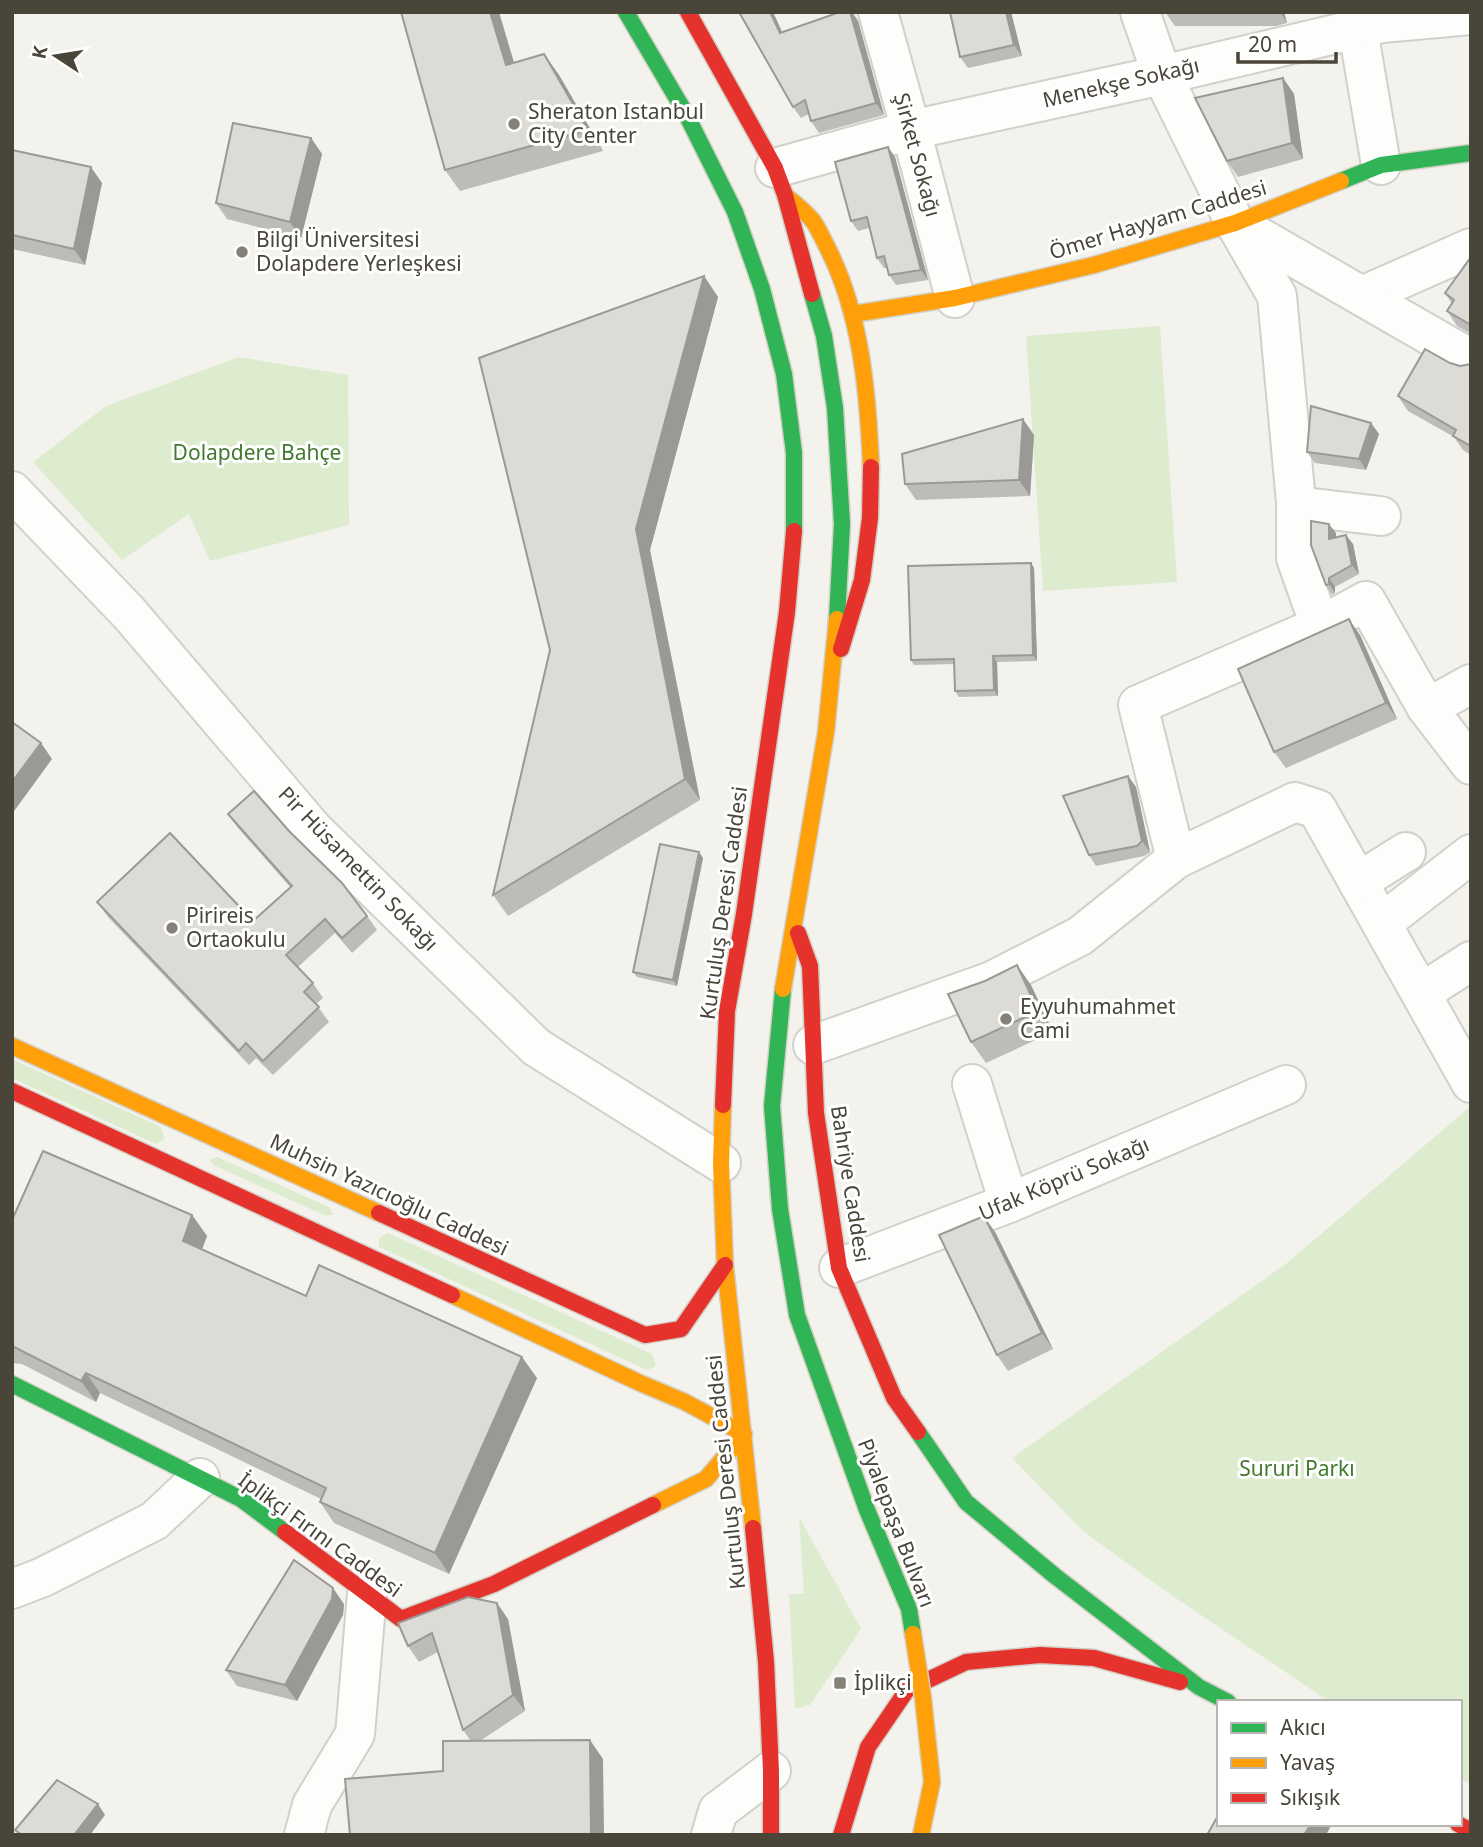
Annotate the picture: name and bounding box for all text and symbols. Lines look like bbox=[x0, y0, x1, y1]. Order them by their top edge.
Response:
north arrow bbox=[21, 21, 91, 91]
scale bar bbox=[1238, 21, 1336, 65]
text: 20 m bbox=[1248, 30, 1297, 58]
text: K bbox=[25, 43, 53, 61]
street label: Menekşe Sokağı bbox=[1040, 50, 1202, 114]
street label: Şirket Sokağı bbox=[888, 90, 948, 220]
place label: Sheraton Istanbul City Center bbox=[528, 97, 704, 149]
marker: Sheraton Istanbul City Center bbox=[506, 116, 522, 132]
street label: Ömer Hayyam Caddesi bbox=[1046, 173, 1270, 265]
place label: Bilgi Üniversitesi Dolapdere Yerleşkesi bbox=[256, 225, 462, 277]
marker: Bilgi Üniversitesi Dolapdere Yerleşkesi bbox=[234, 244, 250, 260]
park label: Dolapdere Bahçe bbox=[173, 438, 341, 466]
street label: Pir Hüsamettin Sokağı bbox=[273, 780, 445, 957]
street label: Kurtuluş Deresi Caddesi bbox=[693, 784, 753, 1021]
place label: Pirireis Ortaokulu bbox=[186, 901, 286, 953]
marker: Pirireis Ortaokulu bbox=[164, 920, 180, 936]
place label: Eyyuhumahmet Cami bbox=[1020, 992, 1176, 1044]
marker: Eyyuhumahmet Cami bbox=[998, 1011, 1014, 1027]
street label: Bahriye Caddesi bbox=[825, 1103, 877, 1264]
street label: Muhsin Yazıcıoğlu Caddesi bbox=[266, 1126, 513, 1262]
street label: Ufak Köprü Sokağı bbox=[974, 1130, 1153, 1227]
street label: Kurtuluş Deresi Caddesi bbox=[699, 1354, 751, 1591]
street label: Piyalepaşa Bulvarı bbox=[852, 1434, 942, 1611]
park label: Sururi Parkı bbox=[1239, 1454, 1355, 1482]
street label: İplikçi Fırını Caddesi bbox=[233, 1465, 408, 1603]
place label: İplikçi bbox=[854, 1668, 912, 1696]
marker: İplikçi bbox=[832, 1675, 848, 1691]
legend bbox=[1217, 1700, 1462, 1826]
text: Akıcı bbox=[1280, 1713, 1326, 1741]
text: Yavaş bbox=[1280, 1748, 1335, 1776]
text: Sıkışık bbox=[1280, 1783, 1341, 1811]

